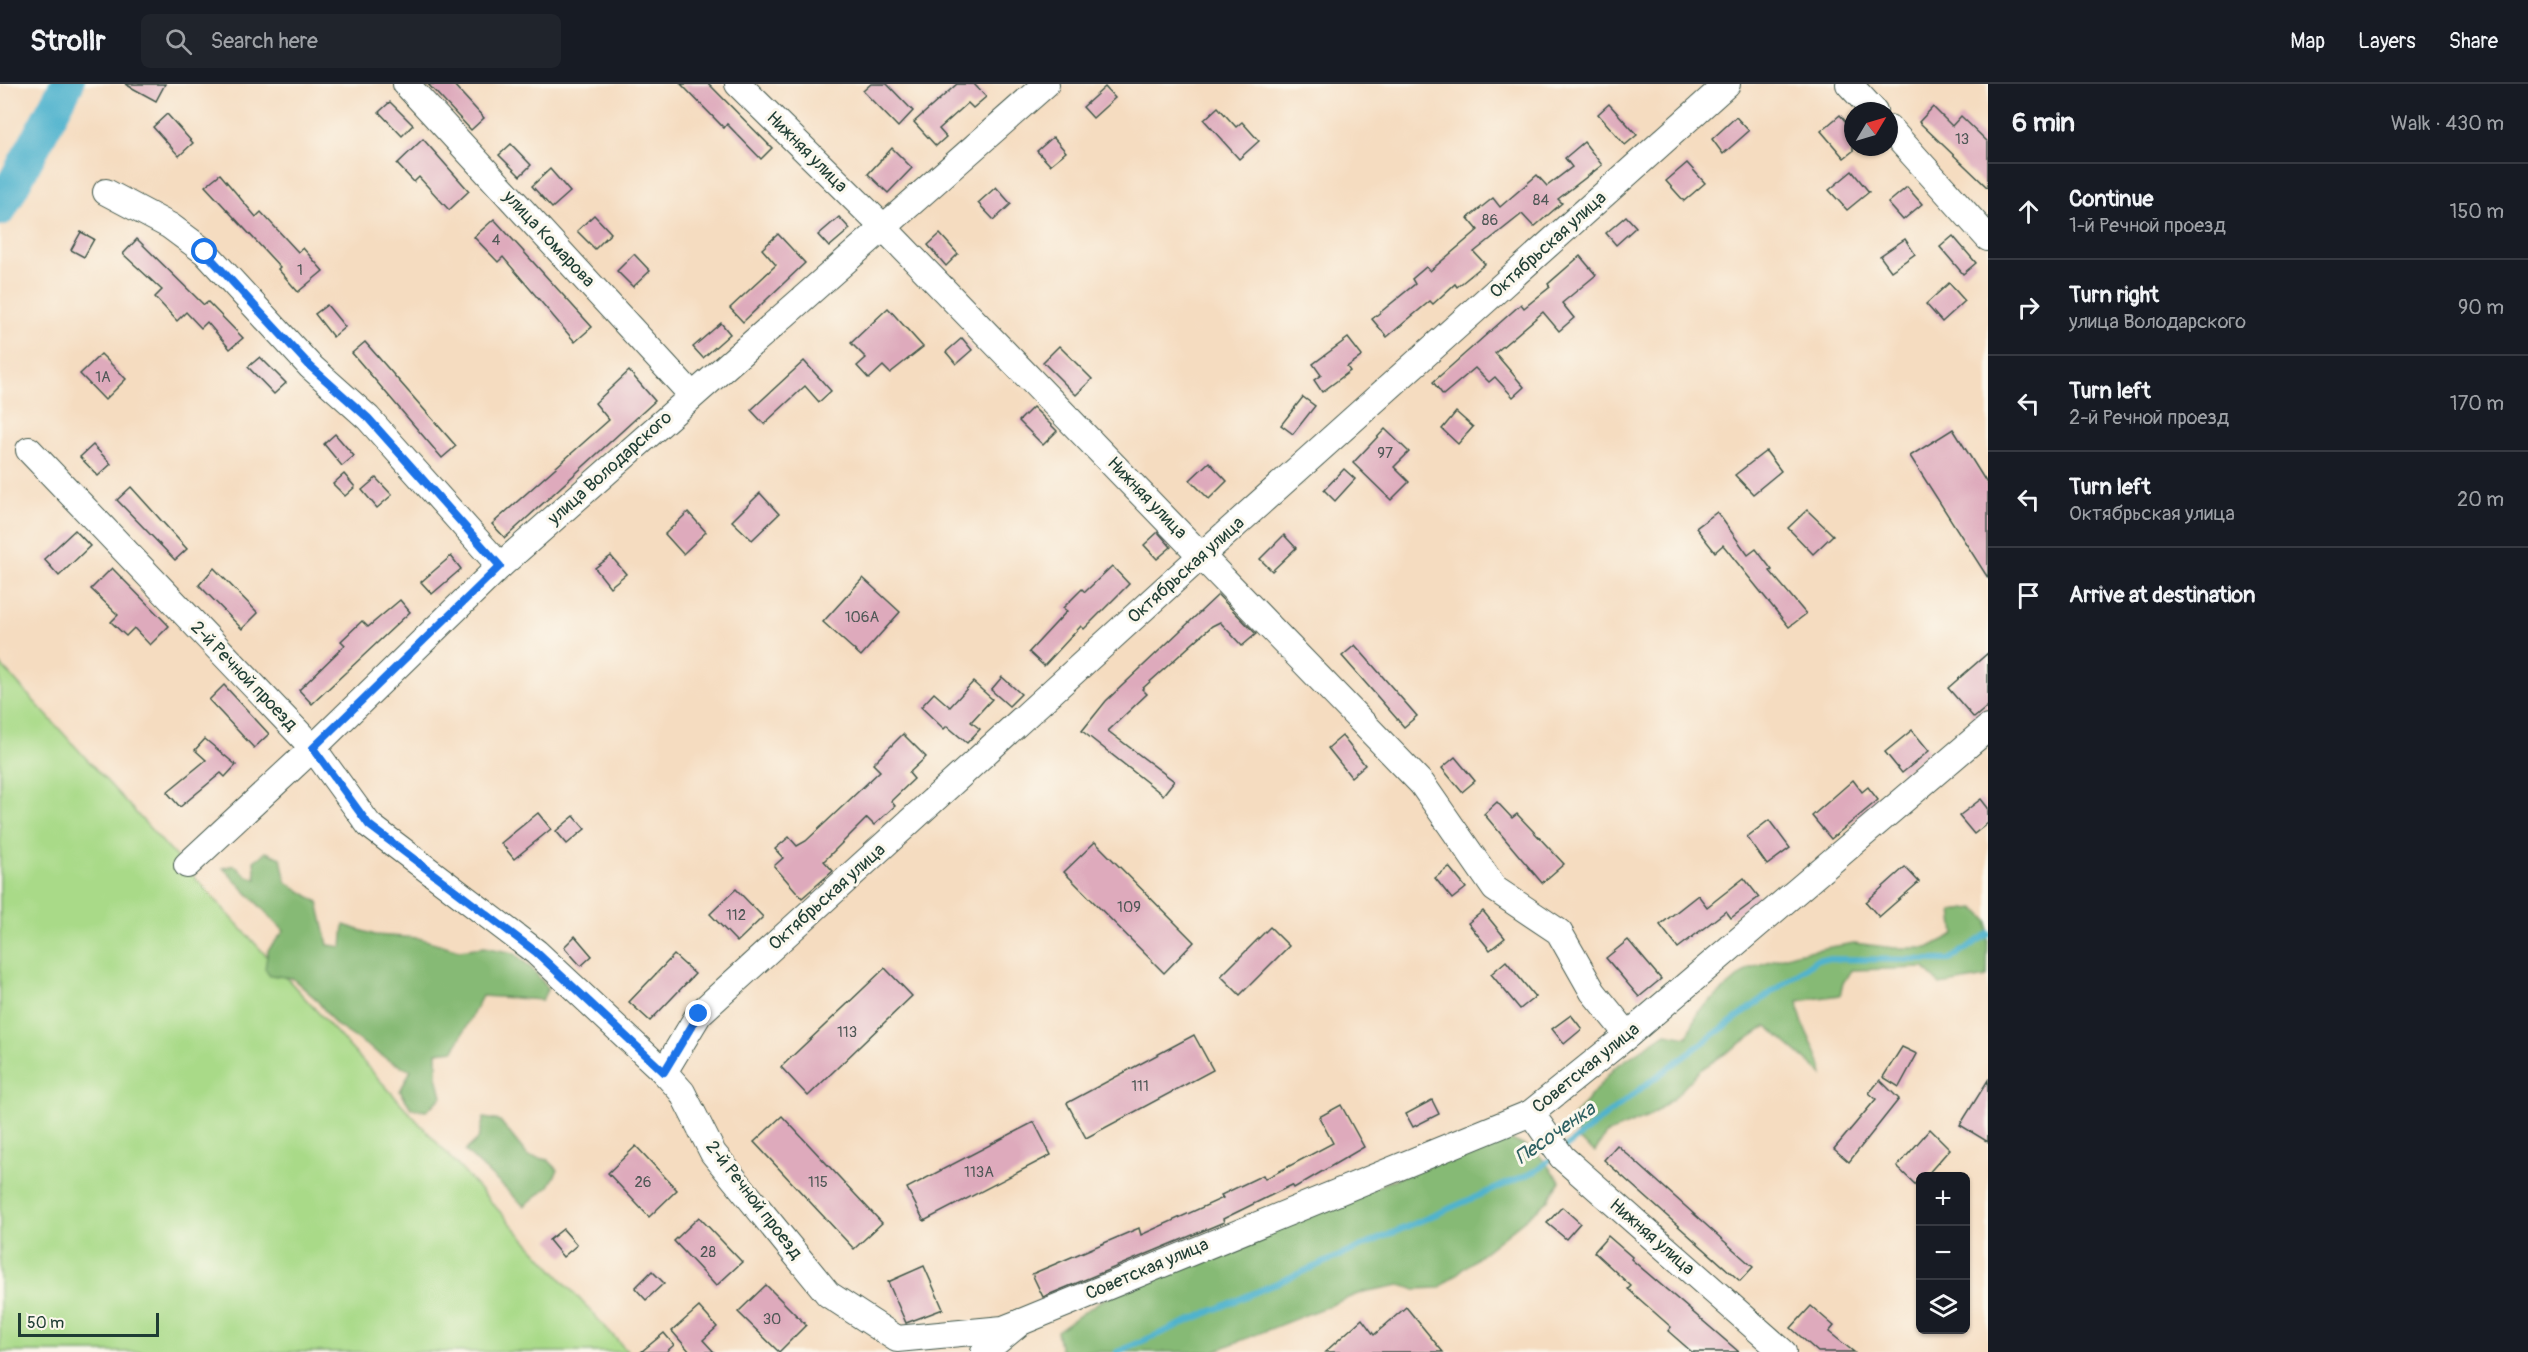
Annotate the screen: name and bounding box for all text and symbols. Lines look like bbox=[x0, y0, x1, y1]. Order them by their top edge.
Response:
search box bbox=[141, 14, 561, 68]
text: Strollr bbox=[30, 24, 105, 59]
icon: search bbox=[162, 25, 195, 58]
text: Search here bbox=[210, 27, 318, 55]
text: Map bbox=[2290, 28, 2325, 55]
text: Layers bbox=[2358, 28, 2416, 55]
text: Share bbox=[2449, 28, 2498, 55]
north arrow bbox=[1844, 102, 1898, 156]
street label: Нижняя улица bbox=[762, 107, 852, 197]
text: 6 min bbox=[2012, 107, 2075, 139]
text: Walk · 430 m bbox=[2391, 111, 2504, 136]
house number: 13 bbox=[1955, 130, 1969, 149]
street label: улица Комарова bbox=[497, 185, 600, 292]
text: Continue bbox=[2069, 185, 2153, 213]
street label: Октябрьская улица bbox=[1485, 187, 1611, 303]
house number: 84 bbox=[1533, 191, 1549, 210]
icon: ahead bbox=[2012, 195, 2045, 228]
text: 150 m bbox=[2450, 199, 2504, 224]
house number: 86 bbox=[1482, 211, 1498, 230]
text: 1-й Речной проезд bbox=[2069, 213, 2226, 238]
house number: 4 bbox=[492, 231, 501, 250]
route start bbox=[191, 238, 217, 264]
house number: 1 bbox=[297, 261, 303, 280]
text: Turn right bbox=[2069, 281, 2159, 309]
icon: right bbox=[2012, 291, 2045, 324]
text: 90 m bbox=[2458, 295, 2504, 320]
text: улица Володарского bbox=[2069, 309, 2246, 334]
house number: 1А bbox=[95, 368, 111, 387]
text: Turn left bbox=[2069, 377, 2151, 405]
icon: left bbox=[2012, 387, 2045, 420]
text: 170 m bbox=[2450, 391, 2504, 416]
text: 2-й Речной проезд bbox=[2069, 405, 2229, 430]
street label: улица Володарского bbox=[542, 406, 677, 531]
house number: 97 bbox=[1377, 444, 1393, 463]
street label: Нижняя улица bbox=[1102, 452, 1192, 544]
text: Turn left bbox=[2069, 473, 2151, 501]
icon: left bbox=[2012, 483, 2045, 516]
text: 20 m bbox=[2457, 487, 2504, 512]
text: Октябрьская улица bbox=[2069, 501, 2235, 526]
street label: Октябрьская улица bbox=[1123, 512, 1249, 628]
icon: arrive bbox=[2012, 579, 2045, 612]
text: Arrive at destination bbox=[2069, 581, 2255, 609]
house number: 106А bbox=[845, 608, 880, 627]
street label: 2-й Речной проезд bbox=[186, 616, 302, 736]
street label: Октябрьская улица bbox=[764, 839, 890, 955]
house number: 109 bbox=[1117, 898, 1141, 917]
house number: 112 bbox=[726, 906, 746, 925]
route end bbox=[685, 1000, 711, 1026]
street label: Советская улица bbox=[1528, 1018, 1644, 1118]
house number: 113 bbox=[837, 1023, 857, 1042]
house number: 111 bbox=[1131, 1077, 1149, 1096]
water label: Песоченка bbox=[1510, 1095, 1601, 1170]
street label: 2-й Речной проезд bbox=[701, 1136, 808, 1264]
house number: 113А bbox=[964, 1163, 994, 1182]
map controls bbox=[1916, 1172, 1970, 1334]
button: + bbox=[1916, 1172, 1970, 1226]
house number: 26 bbox=[634, 1173, 652, 1192]
house number: 115 bbox=[808, 1173, 828, 1192]
street label: Нижняя улица bbox=[1605, 1194, 1699, 1280]
button: − bbox=[1916, 1226, 1970, 1280]
street label: Советская улица bbox=[1082, 1233, 1212, 1305]
house number: 28 bbox=[700, 1243, 716, 1262]
button: layers bbox=[1916, 1280, 1970, 1334]
scale bar bbox=[18, 1310, 159, 1338]
house number: 30 bbox=[763, 1310, 781, 1329]
text: 50 m bbox=[27, 1313, 64, 1333]

